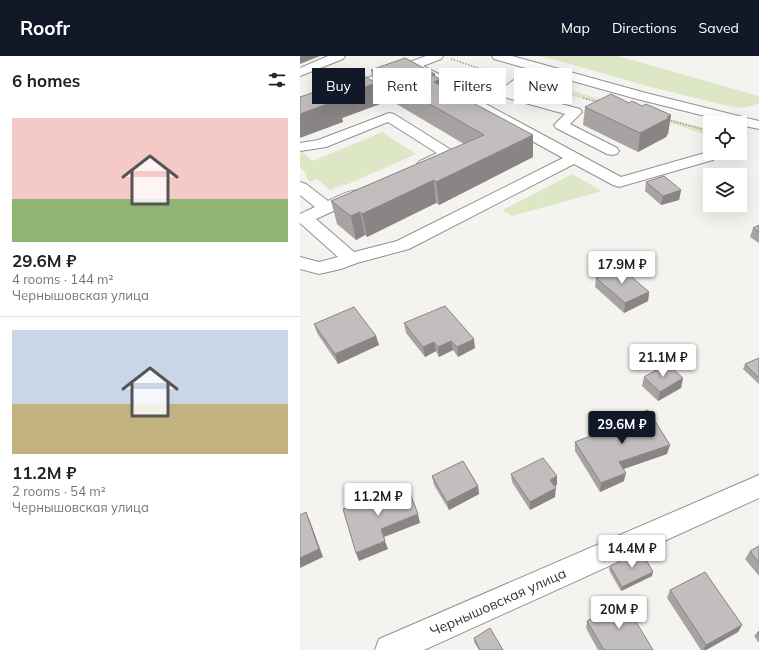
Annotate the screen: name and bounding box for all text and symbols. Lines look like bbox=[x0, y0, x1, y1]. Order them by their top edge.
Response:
text: Roofr bbox=[20, 16, 70, 40]
text: Map bbox=[561, 19, 590, 37]
text: Directions bbox=[612, 19, 677, 37]
text: Saved bbox=[699, 19, 739, 37]
chip: Buy bbox=[312, 68, 365, 104]
chip: Rent bbox=[373, 68, 431, 104]
chip: Filters bbox=[439, 68, 506, 104]
chip: New bbox=[514, 68, 572, 104]
icon: filters bbox=[266, 69, 288, 91]
text: 6 homes bbox=[12, 70, 80, 91]
map controls bbox=[703, 116, 747, 212]
button: locate bbox=[703, 116, 747, 160]
icon: home bbox=[114, 144, 186, 216]
button: layers bbox=[703, 168, 747, 212]
text: 29.6M ₽ bbox=[12, 250, 76, 271]
pin: 17.9M ₽ bbox=[585, 251, 659, 285]
text: 17.9M ₽ bbox=[597, 256, 647, 272]
text: 4 rooms · 144 m² bbox=[12, 271, 113, 287]
text: Чернышовская улица bbox=[12, 287, 149, 303]
pin: 21.1M ₽ bbox=[626, 344, 700, 378]
text: 21.1M ₽ bbox=[638, 349, 688, 365]
icon: home bbox=[114, 356, 186, 428]
pin: 29.6M ₽ bbox=[585, 411, 659, 445]
text: 29.6M ₽ bbox=[597, 416, 647, 432]
text: 11.2M ₽ bbox=[12, 462, 76, 483]
text: 2 rooms · 54 m² bbox=[12, 483, 106, 499]
pin: 11.2M ₽ bbox=[341, 483, 415, 517]
text: 11.2M ₽ bbox=[353, 488, 403, 504]
text: Чернышовская улица bbox=[12, 499, 149, 515]
pin: 14.4M ₽ bbox=[595, 535, 669, 569]
text: 14.4M ₽ bbox=[607, 540, 657, 556]
street label: Чернышовская улица bbox=[427, 564, 569, 640]
pin: 20M ₽ bbox=[591, 596, 647, 630]
text: 20M ₽ bbox=[600, 601, 638, 617]

